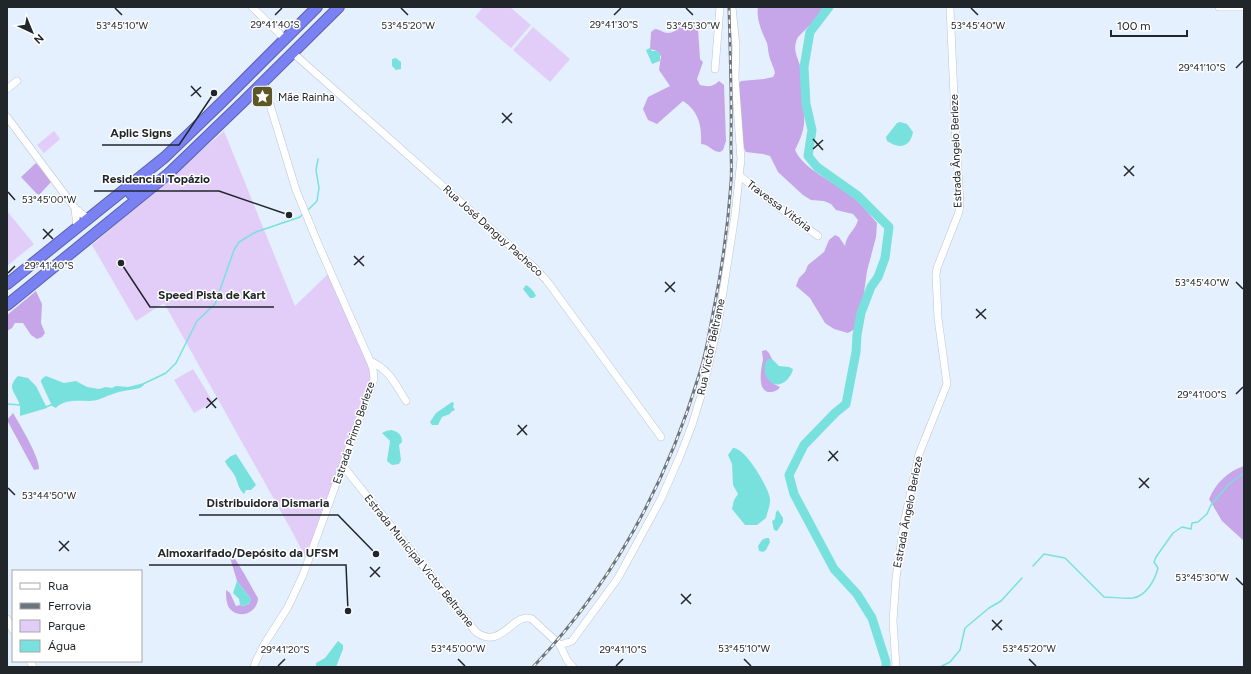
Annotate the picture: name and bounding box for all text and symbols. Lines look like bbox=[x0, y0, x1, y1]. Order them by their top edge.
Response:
north arrow bbox=[12, 12, 52, 52]
scale bar bbox=[1111, 12, 1187, 38]
text: 29°41'40"S bbox=[250, 18, 300, 31]
text: 29°41'30"S bbox=[590, 18, 638, 31]
text: 53°45'10"W bbox=[96, 19, 148, 32]
text: 53°45'20"W bbox=[381, 19, 435, 32]
text: 53°45'30"W bbox=[666, 19, 720, 32]
text: 53°45'40"W bbox=[951, 19, 1006, 32]
text: 100 m bbox=[1117, 19, 1151, 33]
text: N bbox=[31, 31, 46, 46]
text: 29°41'10"S bbox=[1178, 61, 1226, 74]
place icon: Mãe Rainha bbox=[250, 84, 276, 110]
place label: Mãe Rainha bbox=[278, 91, 335, 104]
street label: Estrada Ângelo Berleze bbox=[947, 94, 964, 208]
callout: Aplic Signs bbox=[102, 121, 179, 145]
text: Aplic Signs bbox=[110, 126, 172, 140]
callout: Residencial Topázio bbox=[94, 167, 219, 191]
text: Residencial Topázio bbox=[102, 172, 210, 186]
street label: Travessa Vitória bbox=[744, 177, 814, 235]
street label: Rua José Danguy Pacheco bbox=[440, 183, 546, 279]
text: 53°45'00"W bbox=[22, 193, 77, 206]
text: 29°41'40"S bbox=[24, 259, 74, 272]
text: 53°45'40"W bbox=[1175, 276, 1230, 289]
callout: Speed Pista de Kart bbox=[150, 283, 274, 307]
text: Speed Pista de Kart bbox=[158, 288, 266, 302]
street label: Rua Victor Beltrame bbox=[694, 298, 728, 396]
street label: Estrada Primo Berleze bbox=[330, 380, 378, 486]
text: 29°41'00"S bbox=[1177, 388, 1227, 401]
street label: Estrada Ângelo Berleze bbox=[890, 455, 925, 569]
text: 53°44'50"W bbox=[22, 489, 77, 502]
callout: Distribuidora Dismaria bbox=[199, 491, 338, 515]
street label: Estrada Municipal Victor Beltrame bbox=[361, 492, 477, 630]
text: Distribuidora Dismaria bbox=[207, 496, 329, 510]
callout: Almoxarifado/Depósito da UFSM bbox=[149, 541, 346, 565]
text: Almoxarifado/Depósito da UFSM bbox=[158, 546, 338, 560]
legend bbox=[12, 570, 142, 662]
text: 53°45'30"W bbox=[1175, 571, 1229, 584]
text: Rua bbox=[48, 579, 68, 593]
text: Ferrovia bbox=[48, 599, 91, 613]
text: Parque bbox=[48, 619, 86, 633]
text: Água bbox=[48, 639, 76, 653]
text: 53°45'00"W bbox=[431, 642, 486, 655]
text: 53°45'10"W bbox=[718, 642, 770, 655]
text: 53°45'20"W bbox=[1002, 642, 1056, 655]
text: 29°41'20"S bbox=[261, 643, 309, 656]
text: 29°41'10"S bbox=[599, 643, 647, 656]

